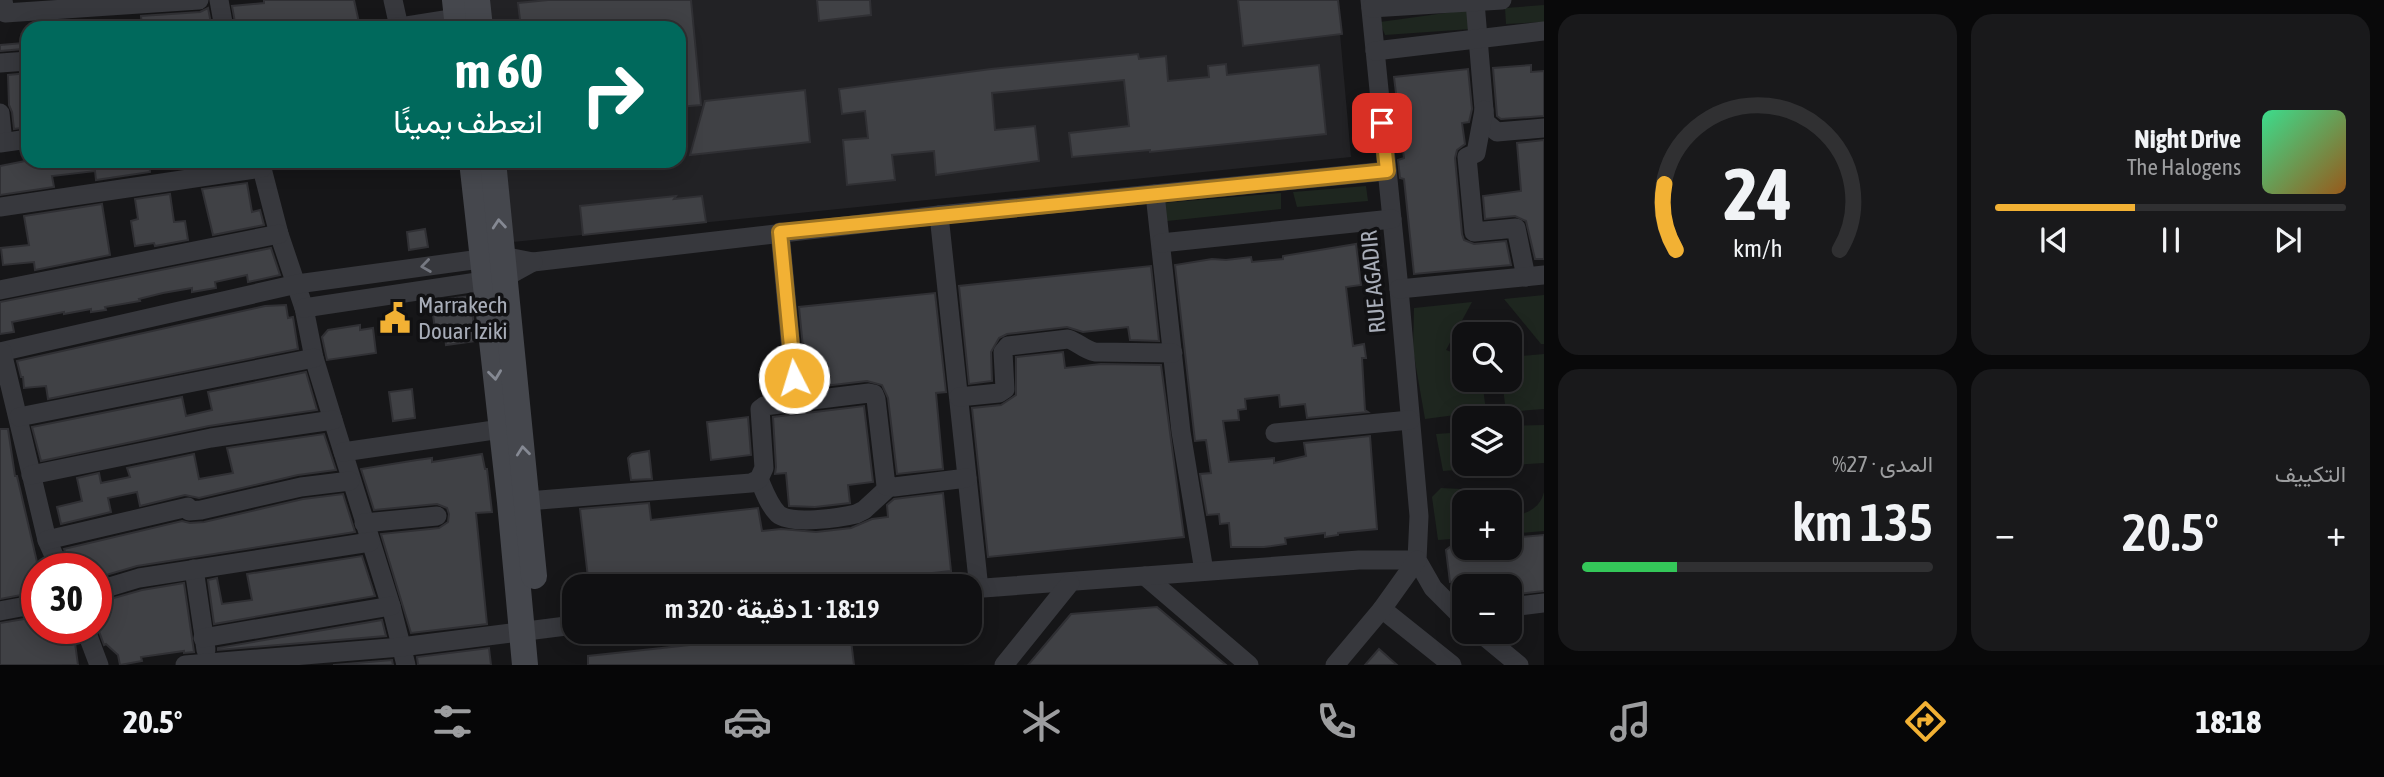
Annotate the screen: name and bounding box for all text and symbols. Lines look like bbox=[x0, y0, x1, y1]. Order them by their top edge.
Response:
text: 60 m bbox=[455, 42, 543, 98]
icon: right bbox=[567, 49, 658, 140]
pin bbox=[1352, 93, 1412, 153]
text: انعطف يمينًا bbox=[393, 103, 543, 140]
icon: arrive bbox=[1363, 104, 1401, 142]
text: Night Drive bbox=[2134, 124, 2241, 154]
text: 24 bbox=[1723, 153, 1792, 236]
text: The Halogens bbox=[2127, 154, 2241, 180]
one-way arrow bbox=[492, 219, 507, 230]
icon: previous bbox=[2035, 221, 2073, 259]
icon: pause bbox=[2152, 221, 2190, 259]
icon: next bbox=[2269, 221, 2307, 259]
street label: RUE AGADIR bbox=[1356, 229, 1390, 334]
text: km/h bbox=[1733, 234, 1782, 262]
one-way arrow bbox=[420, 258, 432, 273]
place label: Marrakech Douar Iziki bbox=[418, 292, 508, 344]
public building icon: Marrakech Douar Iziki bbox=[378, 301, 412, 335]
map controls bbox=[1452, 322, 1522, 644]
button: search bbox=[1452, 322, 1522, 392]
position arrow bbox=[757, 341, 831, 415]
one-way arrow bbox=[488, 369, 503, 381]
button: layers bbox=[1452, 406, 1522, 476]
one-way arrow bbox=[515, 445, 530, 456]
text: المدى · 27% bbox=[1832, 451, 1933, 477]
text: التكييف bbox=[2275, 461, 2346, 487]
button: + bbox=[1452, 490, 1522, 560]
text: 135 km bbox=[1792, 492, 1933, 552]
text: 20.5° bbox=[2122, 502, 2219, 562]
text: − bbox=[1995, 511, 2015, 554]
text: + bbox=[2326, 511, 2346, 554]
speed limit sign: 30 bbox=[21, 553, 112, 644]
button: − bbox=[1452, 574, 1522, 644]
text: 18:19 · 1 دقيقة · 320 m bbox=[665, 594, 879, 624]
icon: filters bbox=[428, 697, 477, 746]
icon: car bbox=[723, 697, 772, 746]
icon: climate bbox=[1017, 697, 1066, 746]
icon: phone bbox=[1312, 697, 1361, 746]
icon: music bbox=[1606, 697, 1655, 746]
icon: directions bbox=[1901, 697, 1950, 746]
text: 20.5° bbox=[123, 703, 183, 740]
text: 18:18 bbox=[2195, 703, 2261, 740]

